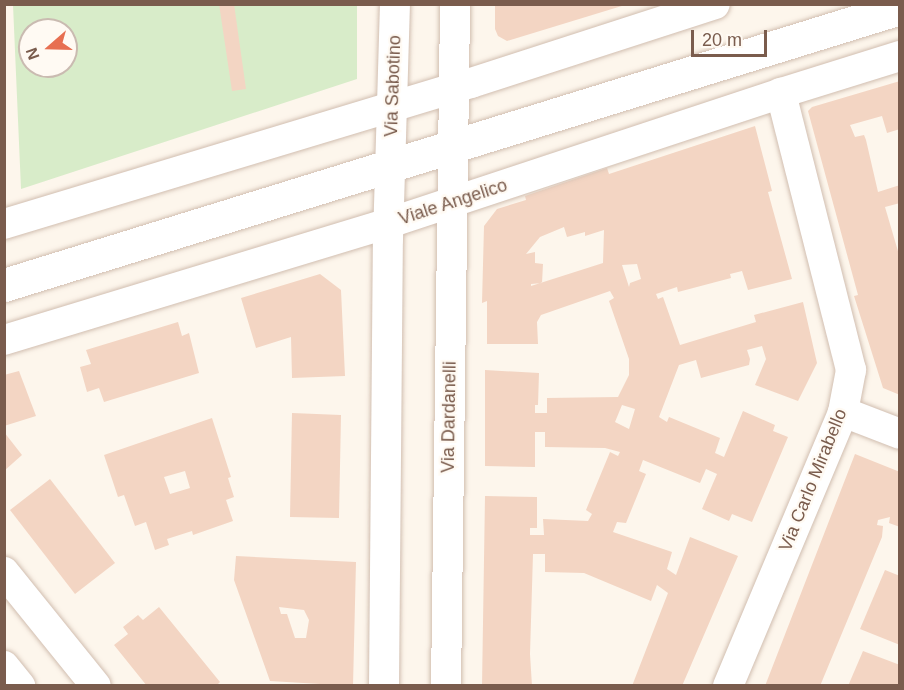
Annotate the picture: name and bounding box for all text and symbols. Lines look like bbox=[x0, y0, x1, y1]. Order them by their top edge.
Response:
north arrow bbox=[18, 18, 78, 78]
scale bar bbox=[694, 18, 770, 56]
text: 20 m bbox=[702, 30, 742, 50]
street label: Via Sabotino bbox=[380, 35, 406, 137]
text: N bbox=[23, 45, 42, 62]
street label: Viale Angelico bbox=[396, 174, 510, 230]
street label: Via Dardanelli bbox=[437, 361, 461, 473]
street label: Via Carlo Mirabello bbox=[775, 406, 851, 554]

